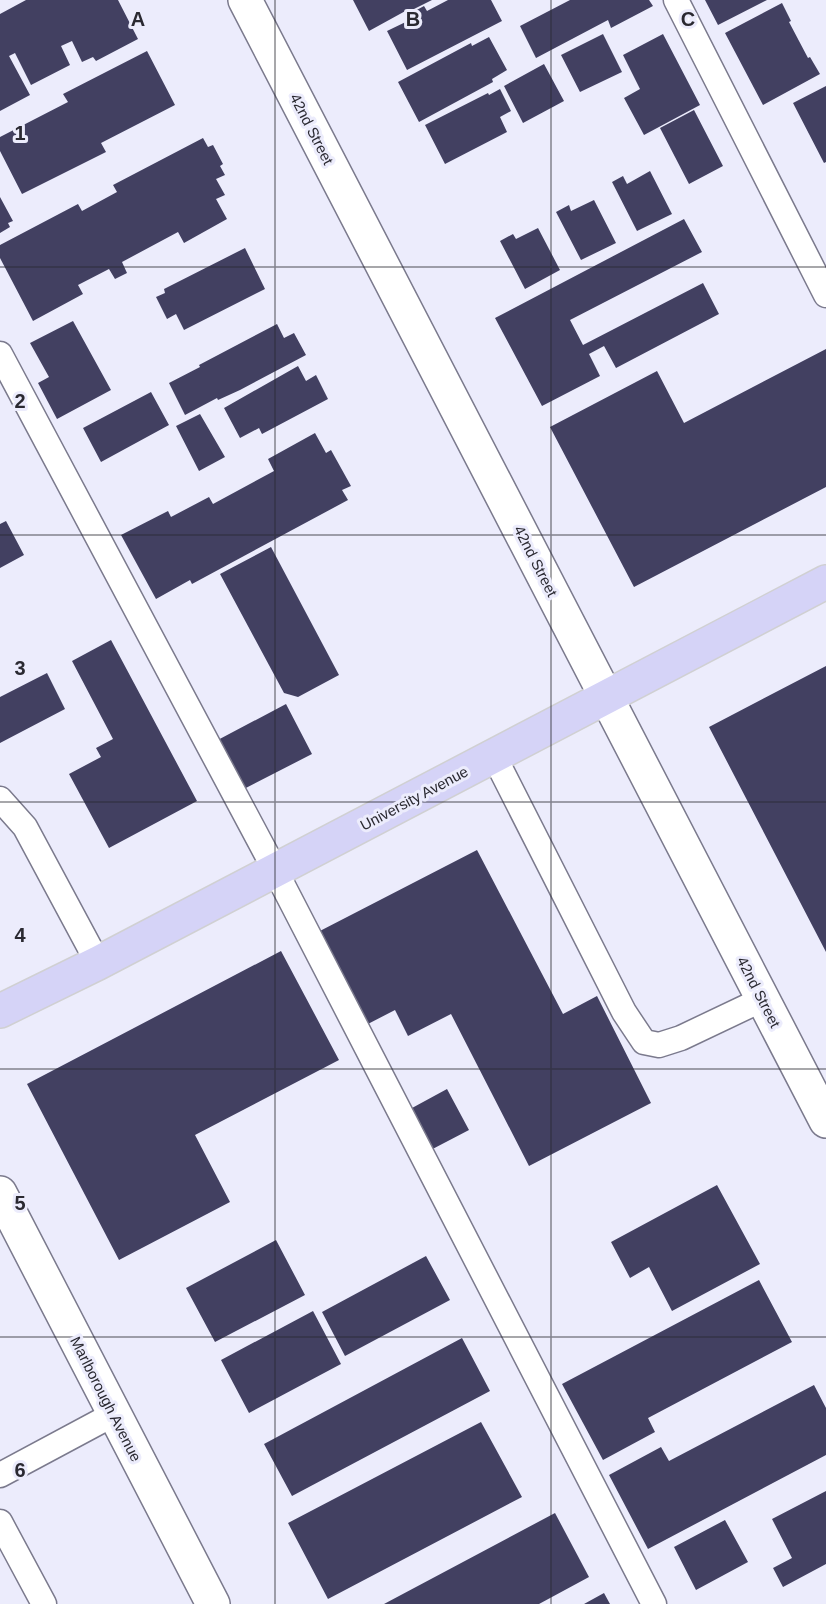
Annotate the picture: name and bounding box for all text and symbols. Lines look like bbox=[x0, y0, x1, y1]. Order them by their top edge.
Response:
text: A bbox=[131, 8, 145, 30]
text: B bbox=[406, 8, 420, 30]
text: C bbox=[681, 8, 695, 30]
street label: 42nd Street bbox=[287, 91, 338, 168]
text: 1 bbox=[14, 122, 26, 144]
text: 2 bbox=[14, 390, 26, 412]
street label: 42nd Street bbox=[511, 523, 562, 600]
text: 3 bbox=[14, 657, 26, 679]
street label: University Avenue bbox=[357, 762, 471, 834]
text: 4 bbox=[14, 924, 26, 946]
street label: 42nd Street bbox=[734, 954, 785, 1031]
text: 5 bbox=[14, 1192, 26, 1214]
street label: Marlborough Avenue bbox=[67, 1334, 145, 1464]
text: 6 bbox=[14, 1459, 26, 1481]

